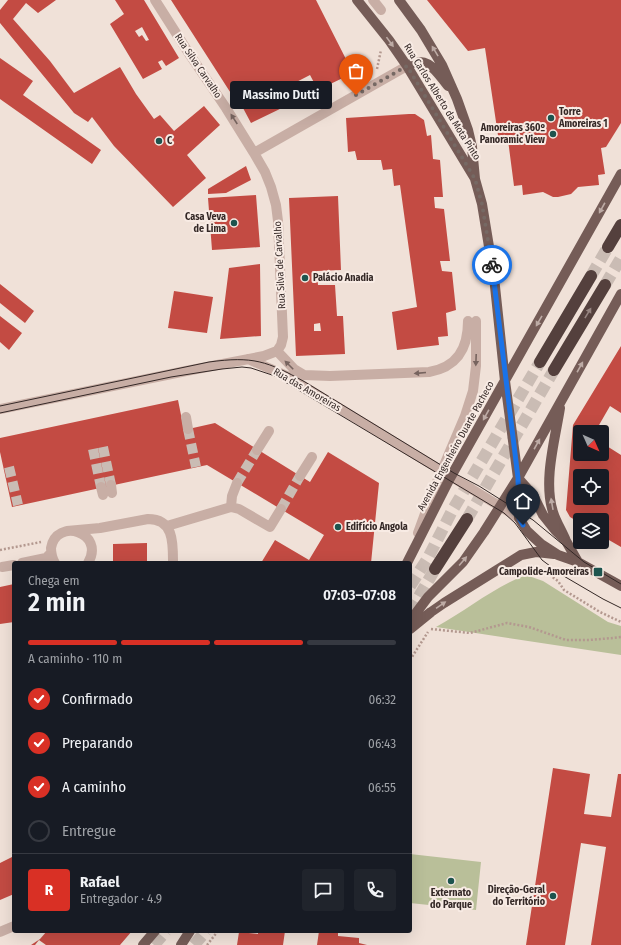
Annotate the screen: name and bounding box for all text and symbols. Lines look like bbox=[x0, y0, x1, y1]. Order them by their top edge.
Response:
street label: Rua Silva Carvalho bbox=[172, 31, 224, 101]
one-way arrow bbox=[386, 36, 394, 47]
street label: Rua Carlos Alberto da Mota Pinto bbox=[401, 42, 483, 162]
one-way arrow bbox=[431, 45, 438, 57]
pin bbox=[339, 54, 373, 95]
icon: bag bbox=[345, 60, 367, 82]
callout: Massimo Dutti bbox=[230, 81, 332, 109]
text: Massimo Dutti bbox=[243, 87, 319, 102]
place label: Torre Amoreiras 1 bbox=[558, 106, 607, 130]
one-way arrow bbox=[230, 113, 237, 125]
marker: Torre Amoreiras 1 bbox=[546, 113, 556, 123]
place label: Amoreiras 360º Panoramic View bbox=[480, 122, 545, 146]
marker: Amoreiras 360º Panoramic View bbox=[548, 129, 558, 139]
place label: C bbox=[167, 135, 173, 147]
marker: C bbox=[154, 136, 164, 146]
one-way arrow bbox=[599, 202, 606, 214]
place label: Casa Veva de Lima bbox=[185, 211, 226, 235]
marker: Casa Veva de Lima bbox=[229, 218, 239, 228]
street label: Rua Silva de Carvalho bbox=[272, 221, 288, 309]
courier bbox=[472, 245, 512, 285]
icon: bike bbox=[481, 254, 503, 276]
place label: Palácio Anadia bbox=[313, 271, 374, 284]
marker: Palácio Anadia bbox=[300, 273, 310, 283]
one-way arrow bbox=[584, 308, 592, 318]
one-way arrow bbox=[535, 315, 542, 327]
one-way arrow bbox=[473, 354, 480, 366]
one-way arrow bbox=[284, 360, 294, 370]
one-way arrow bbox=[577, 361, 584, 373]
street label: Rua das Amoreiras bbox=[271, 366, 343, 414]
one-way arrow bbox=[414, 370, 426, 377]
street label: Avenida Engenheiro Duarte Pacheco bbox=[415, 379, 497, 513]
one-way arrow bbox=[483, 409, 490, 421]
north arrow bbox=[573, 425, 609, 461]
map controls bbox=[573, 425, 609, 549]
one-way arrow bbox=[534, 438, 541, 450]
button: locate bbox=[573, 469, 609, 505]
pin bbox=[506, 484, 540, 525]
icon: home bbox=[512, 490, 534, 512]
one-way arrow bbox=[548, 498, 554, 511]
button: layers bbox=[573, 513, 609, 549]
place label: Edifício Angola bbox=[346, 520, 408, 533]
marker: Edifício Angola bbox=[333, 522, 343, 532]
one-way arrow bbox=[459, 555, 468, 566]
place label: Campolide-Amoreiras bbox=[499, 566, 590, 578]
marker: Campolide-Amoreiras bbox=[592, 566, 604, 578]
text: Chega em bbox=[28, 573, 79, 588]
text: 07:03–07:08 bbox=[323, 586, 396, 604]
text: 2 min bbox=[28, 587, 86, 618]
one-way arrow bbox=[435, 602, 447, 609]
text: A caminho · 110 m bbox=[28, 651, 122, 666]
icon: check bbox=[28, 688, 50, 710]
text: Confirmado bbox=[62, 690, 133, 708]
text: 06:32 bbox=[368, 692, 396, 707]
icon: check bbox=[28, 732, 50, 754]
text: Preparando bbox=[62, 734, 133, 752]
text: 06:43 bbox=[368, 736, 396, 751]
icon: check bbox=[28, 776, 50, 798]
text: A caminho bbox=[62, 778, 126, 796]
text: 06:55 bbox=[368, 780, 396, 795]
text: Entregue bbox=[62, 822, 116, 840]
button: chat bbox=[302, 869, 344, 911]
button: phone bbox=[354, 869, 396, 911]
text: Rafael bbox=[80, 873, 120, 891]
marker: Externato do Parque bbox=[446, 876, 456, 886]
text: R bbox=[45, 881, 53, 899]
place label: Direção-Geral do Território bbox=[488, 884, 546, 908]
place label: Externato do Parque bbox=[430, 887, 472, 911]
text: Entregador · 4.9 bbox=[80, 891, 162, 906]
marker: Direção-Geral do Território bbox=[548, 891, 558, 901]

